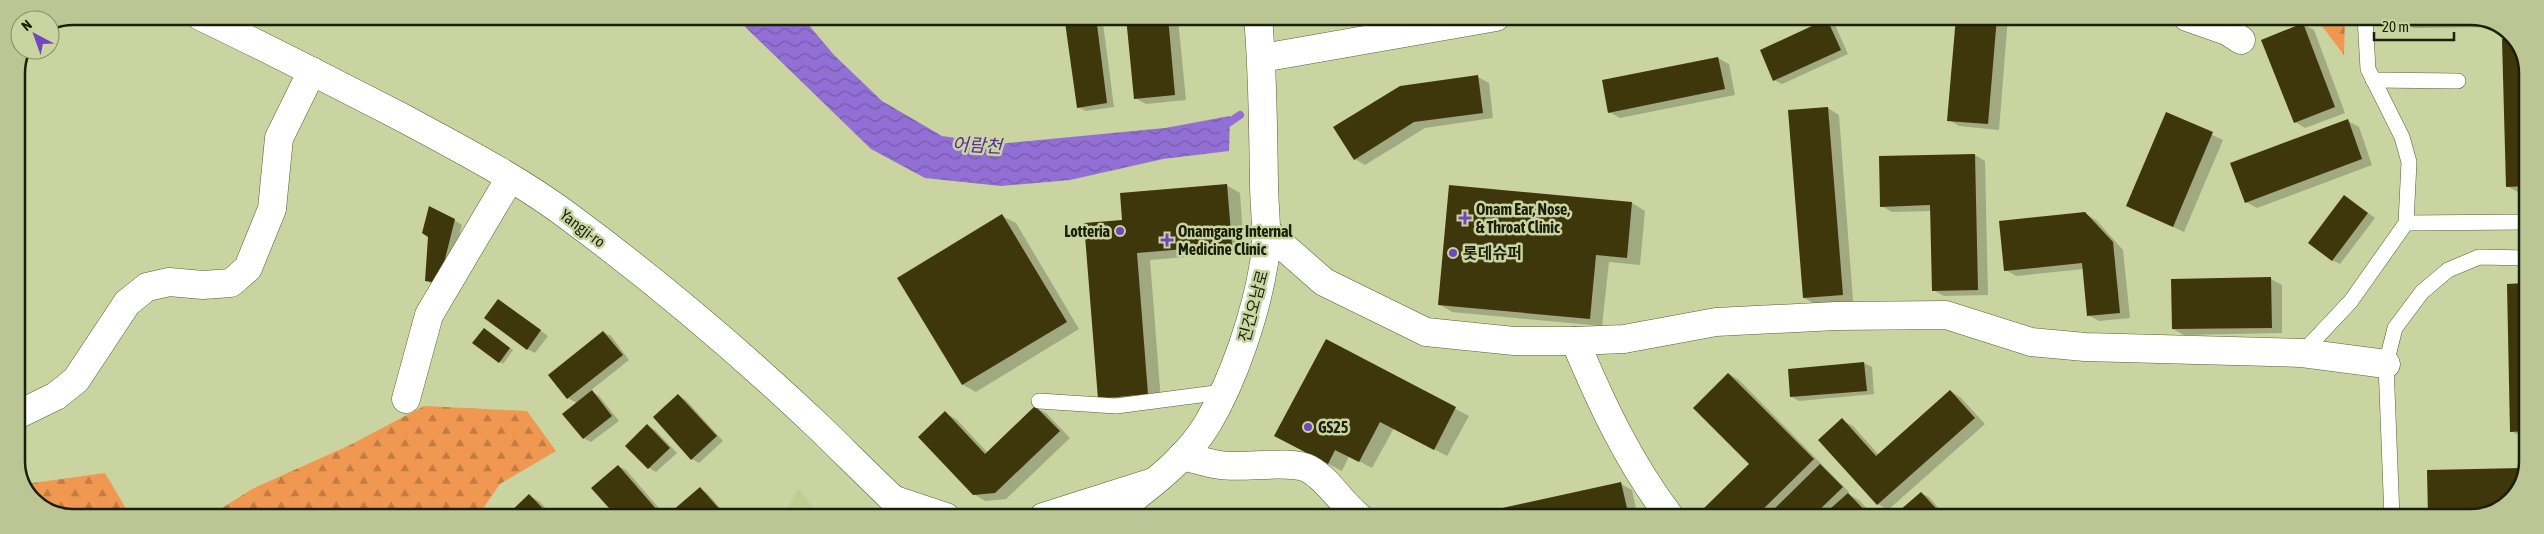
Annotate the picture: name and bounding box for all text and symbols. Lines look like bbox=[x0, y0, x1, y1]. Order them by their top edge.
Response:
north arrow bbox=[10, 10, 60, 60]
scale bar bbox=[2374, 10, 2454, 42]
text: N bbox=[18, 16, 35, 34]
text: 20 m bbox=[2382, 18, 2409, 35]
water label: 어람천 bbox=[952, 133, 1005, 157]
place label: Onam Ear, Nose, & Throat Clinic bbox=[1476, 200, 1570, 236]
street label: Yangji-ro bbox=[556, 205, 609, 252]
marker: Onam Ear, Nose, & Throat Clinic bbox=[1458, 211, 1472, 225]
place label: Lotteria bbox=[1064, 222, 1110, 240]
place label: Onamgang Internal Medicine Clinic bbox=[1178, 222, 1293, 258]
marker: Lotteria bbox=[1114, 225, 1126, 237]
marker: Onamgang Internal Medicine Clinic bbox=[1160, 233, 1174, 247]
place label: 롯데슈퍼 bbox=[1463, 244, 1522, 262]
marker: 롯데슈퍼 bbox=[1447, 247, 1459, 259]
street label: 진건오남로 bbox=[1235, 268, 1271, 344]
place label: GS25 bbox=[1318, 418, 1349, 436]
marker: GS25 bbox=[1302, 421, 1314, 433]

